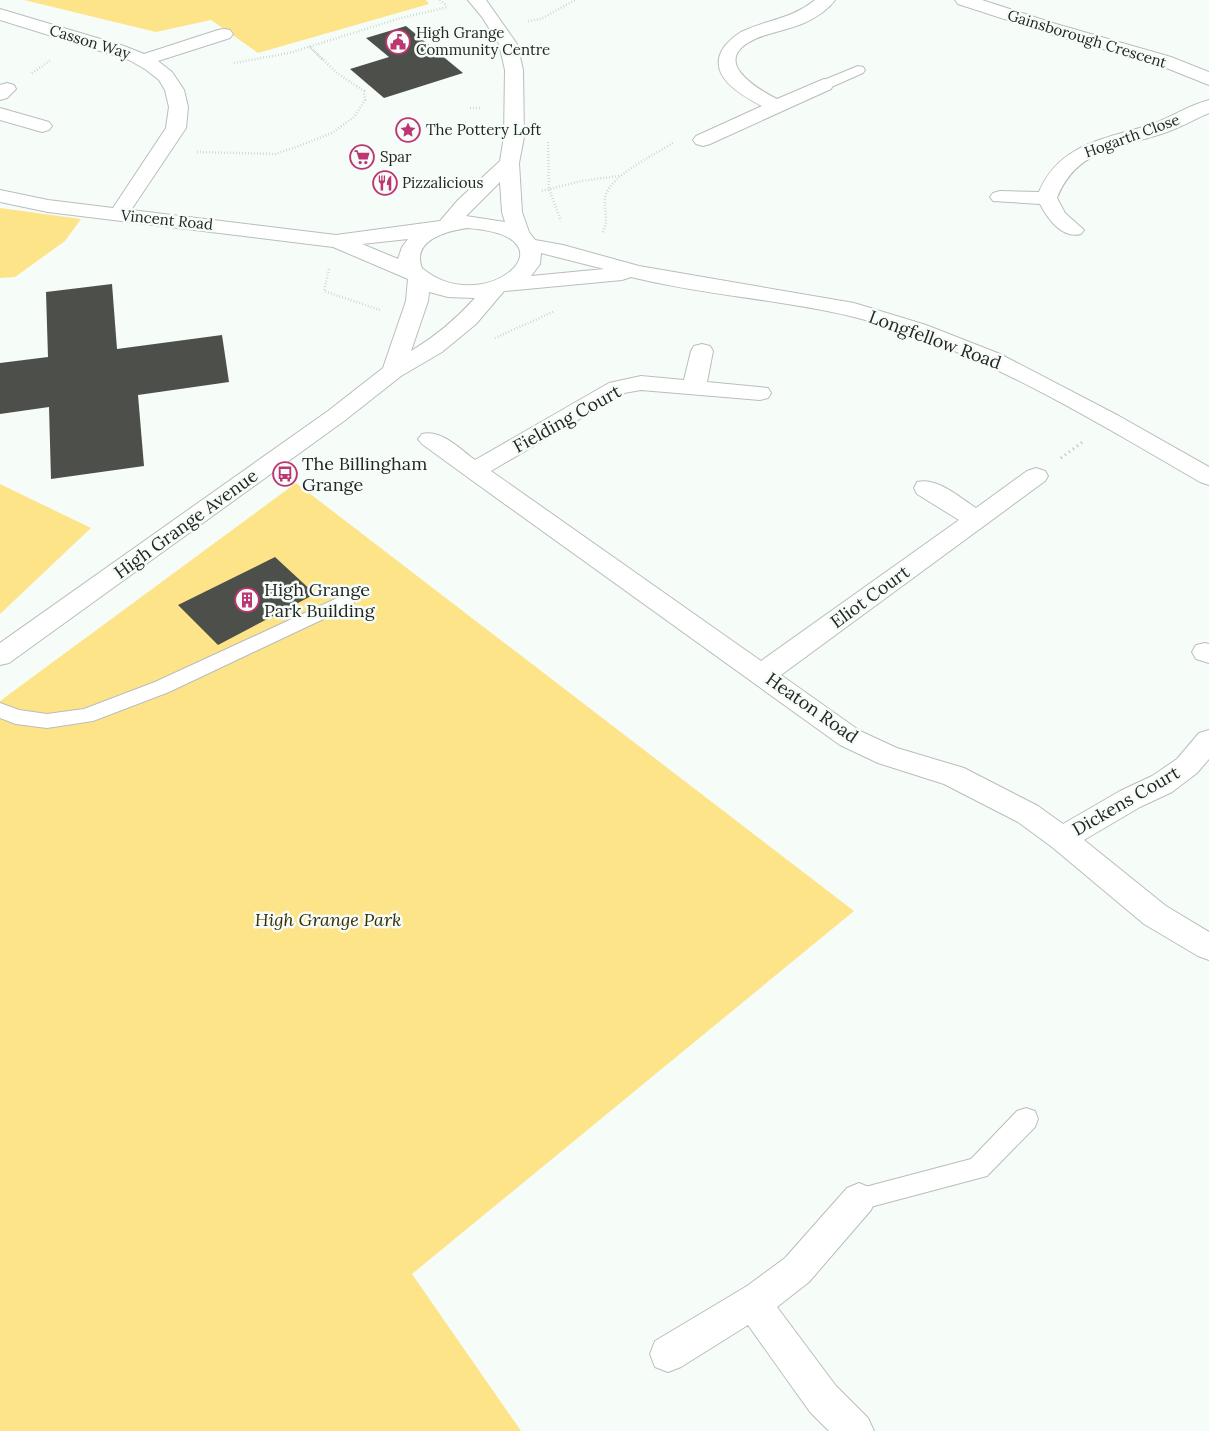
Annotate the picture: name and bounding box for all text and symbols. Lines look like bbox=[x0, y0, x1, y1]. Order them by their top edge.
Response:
street label: Gainsborough Crescent bbox=[1005, 5, 1169, 72]
street label: Casson Way bbox=[47, 20, 133, 63]
place label: High Grange Community Centre bbox=[416, 23, 550, 59]
public building icon: High Grange Community Centre bbox=[385, 29, 411, 55]
street label: Hogarth Close bbox=[1082, 110, 1182, 162]
place icon: The Pottery Loft bbox=[395, 117, 421, 143]
place label: The Pottery Loft bbox=[426, 120, 542, 139]
supermarket icon: Spar bbox=[349, 144, 375, 170]
place label: Spar bbox=[380, 147, 412, 166]
restaurant icon: Pizzalicious bbox=[372, 170, 398, 196]
place label: Pizzalicious bbox=[402, 173, 484, 192]
street label: Vincent Road bbox=[119, 205, 214, 234]
street label: Longfellow Road bbox=[866, 305, 1005, 374]
street label: Fielding Court bbox=[509, 379, 625, 458]
place label: The Billingham Grange bbox=[302, 452, 427, 496]
bus stop icon: The Billingham Grange bbox=[272, 461, 298, 487]
street label: High Grange Avenue bbox=[109, 464, 262, 583]
street label: Eliot Court bbox=[826, 560, 914, 633]
place label: High Grange Park Building bbox=[264, 578, 376, 622]
building icon: High Grange Park Building bbox=[234, 587, 260, 613]
street label: Heaton Road bbox=[762, 667, 863, 748]
street label: Dickens Court bbox=[1068, 761, 1184, 841]
park label: High Grange Park bbox=[255, 908, 401, 931]

